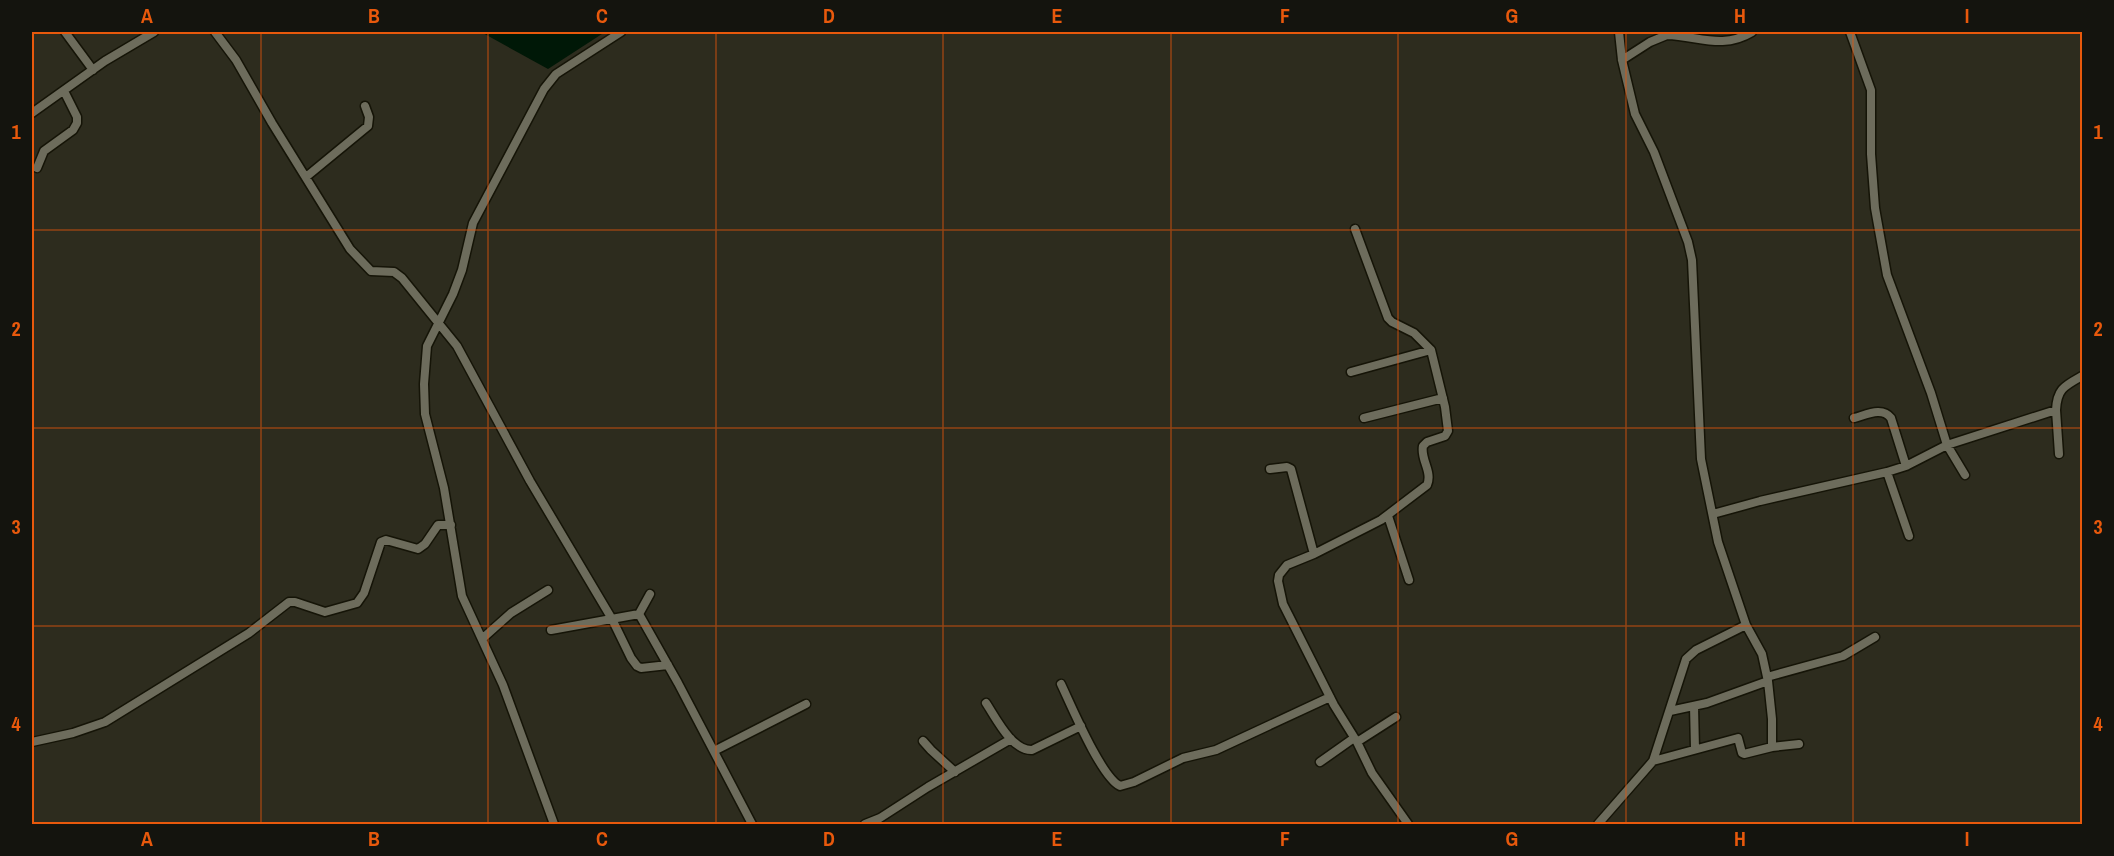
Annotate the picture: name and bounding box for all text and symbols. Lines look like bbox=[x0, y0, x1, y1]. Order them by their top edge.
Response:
text: A bbox=[141, 2, 153, 29]
text: B bbox=[368, 2, 380, 29]
text: C bbox=[596, 2, 608, 29]
text: D bbox=[823, 2, 835, 29]
text: E bbox=[1052, 2, 1063, 29]
text: F bbox=[1280, 2, 1290, 29]
text: G bbox=[1506, 2, 1518, 29]
text: H bbox=[1734, 2, 1746, 29]
text: I bbox=[1965, 2, 1969, 29]
text: 1 bbox=[11, 118, 21, 145]
text: 1 bbox=[2093, 118, 2103, 145]
text: 2 bbox=[11, 315, 21, 342]
text: 2 bbox=[2093, 315, 2103, 342]
text: 3 bbox=[11, 513, 21, 540]
text: 3 bbox=[2093, 513, 2103, 540]
text: 4 bbox=[11, 710, 21, 737]
text: 4 bbox=[2093, 710, 2103, 737]
text: A bbox=[141, 825, 153, 852]
text: B bbox=[368, 825, 380, 852]
text: C bbox=[596, 825, 608, 852]
text: D bbox=[823, 825, 835, 852]
text: E bbox=[1052, 825, 1063, 852]
text: F bbox=[1280, 825, 1290, 852]
text: G bbox=[1506, 825, 1518, 852]
text: H bbox=[1734, 825, 1746, 852]
text: I bbox=[1965, 825, 1969, 852]

